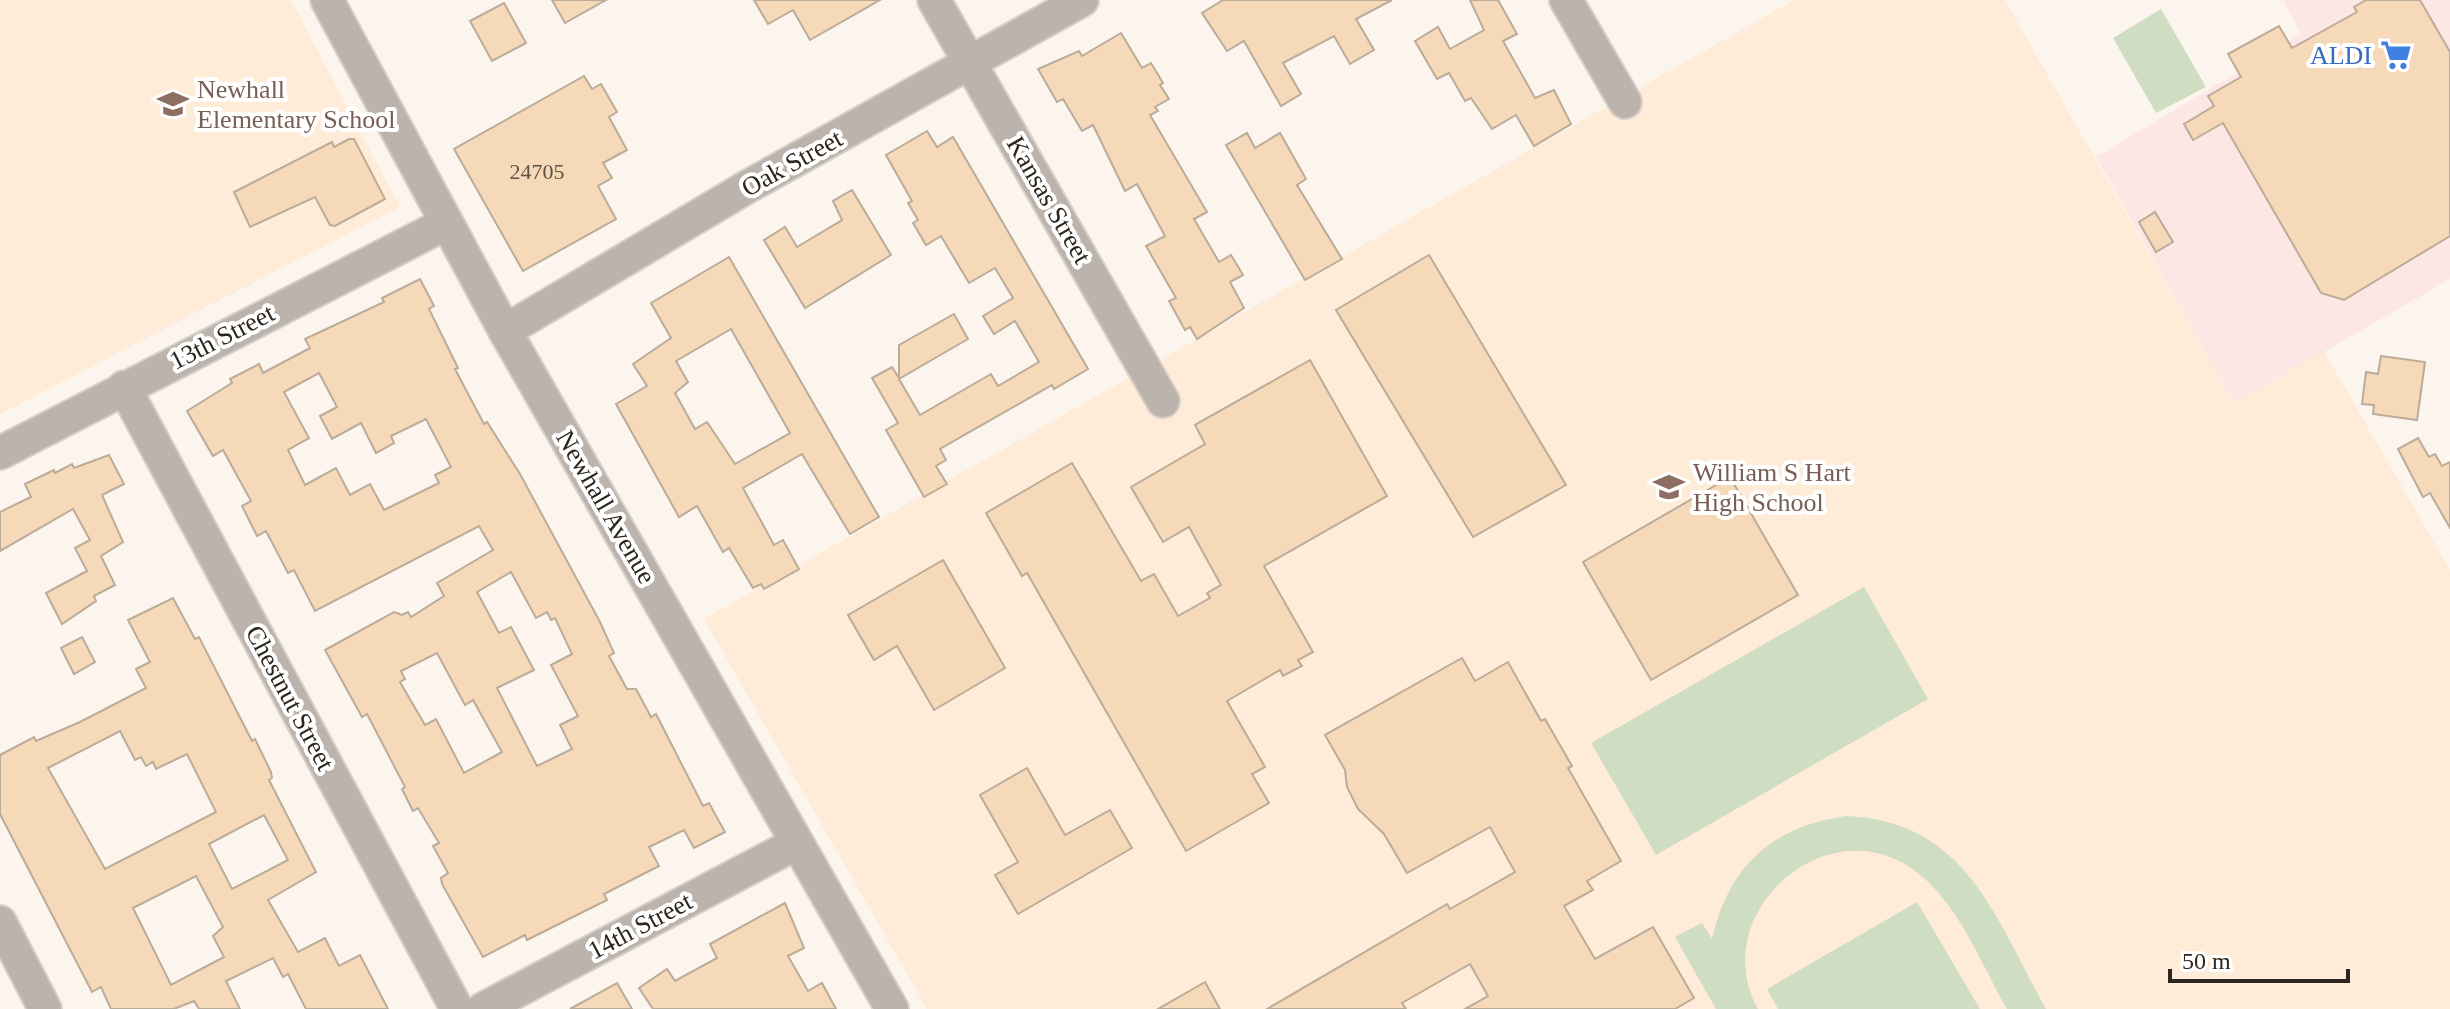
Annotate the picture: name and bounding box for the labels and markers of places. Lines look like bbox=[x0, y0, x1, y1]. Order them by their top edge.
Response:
supermarket icon: ALDI bbox=[2379, 38, 2413, 72]
place label: ALDI bbox=[2310, 41, 2372, 70]
place label: Newhall Elementary School bbox=[197, 75, 396, 134]
school or university icon: Newhall Elementary School bbox=[156, 87, 190, 121]
place label: William S Hart High School bbox=[1693, 458, 1852, 517]
school or university icon: William S Hart High School bbox=[1652, 470, 1686, 504]

